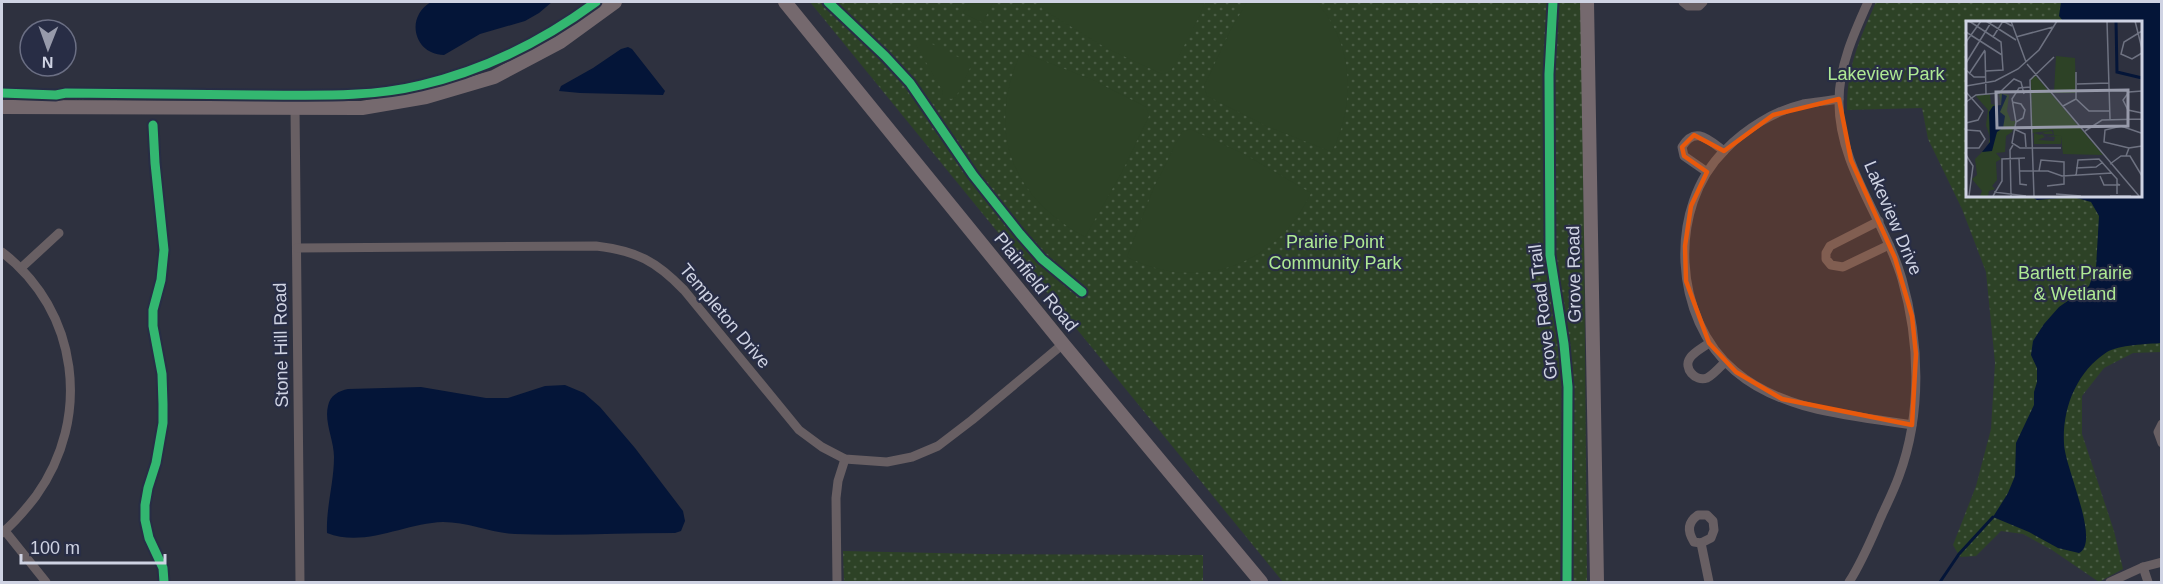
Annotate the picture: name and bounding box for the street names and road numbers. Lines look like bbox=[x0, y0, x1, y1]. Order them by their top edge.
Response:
street label: Lakeview Drive bbox=[1860, 158, 1926, 278]
street label: Grove Road bbox=[1563, 225, 1585, 323]
street label: Plainfield Road bbox=[990, 229, 1082, 335]
street label: Grove Road Trail bbox=[1525, 243, 1561, 381]
street label: Templeton Drive bbox=[676, 260, 774, 372]
street label: Stone Hill Road bbox=[270, 282, 292, 408]

